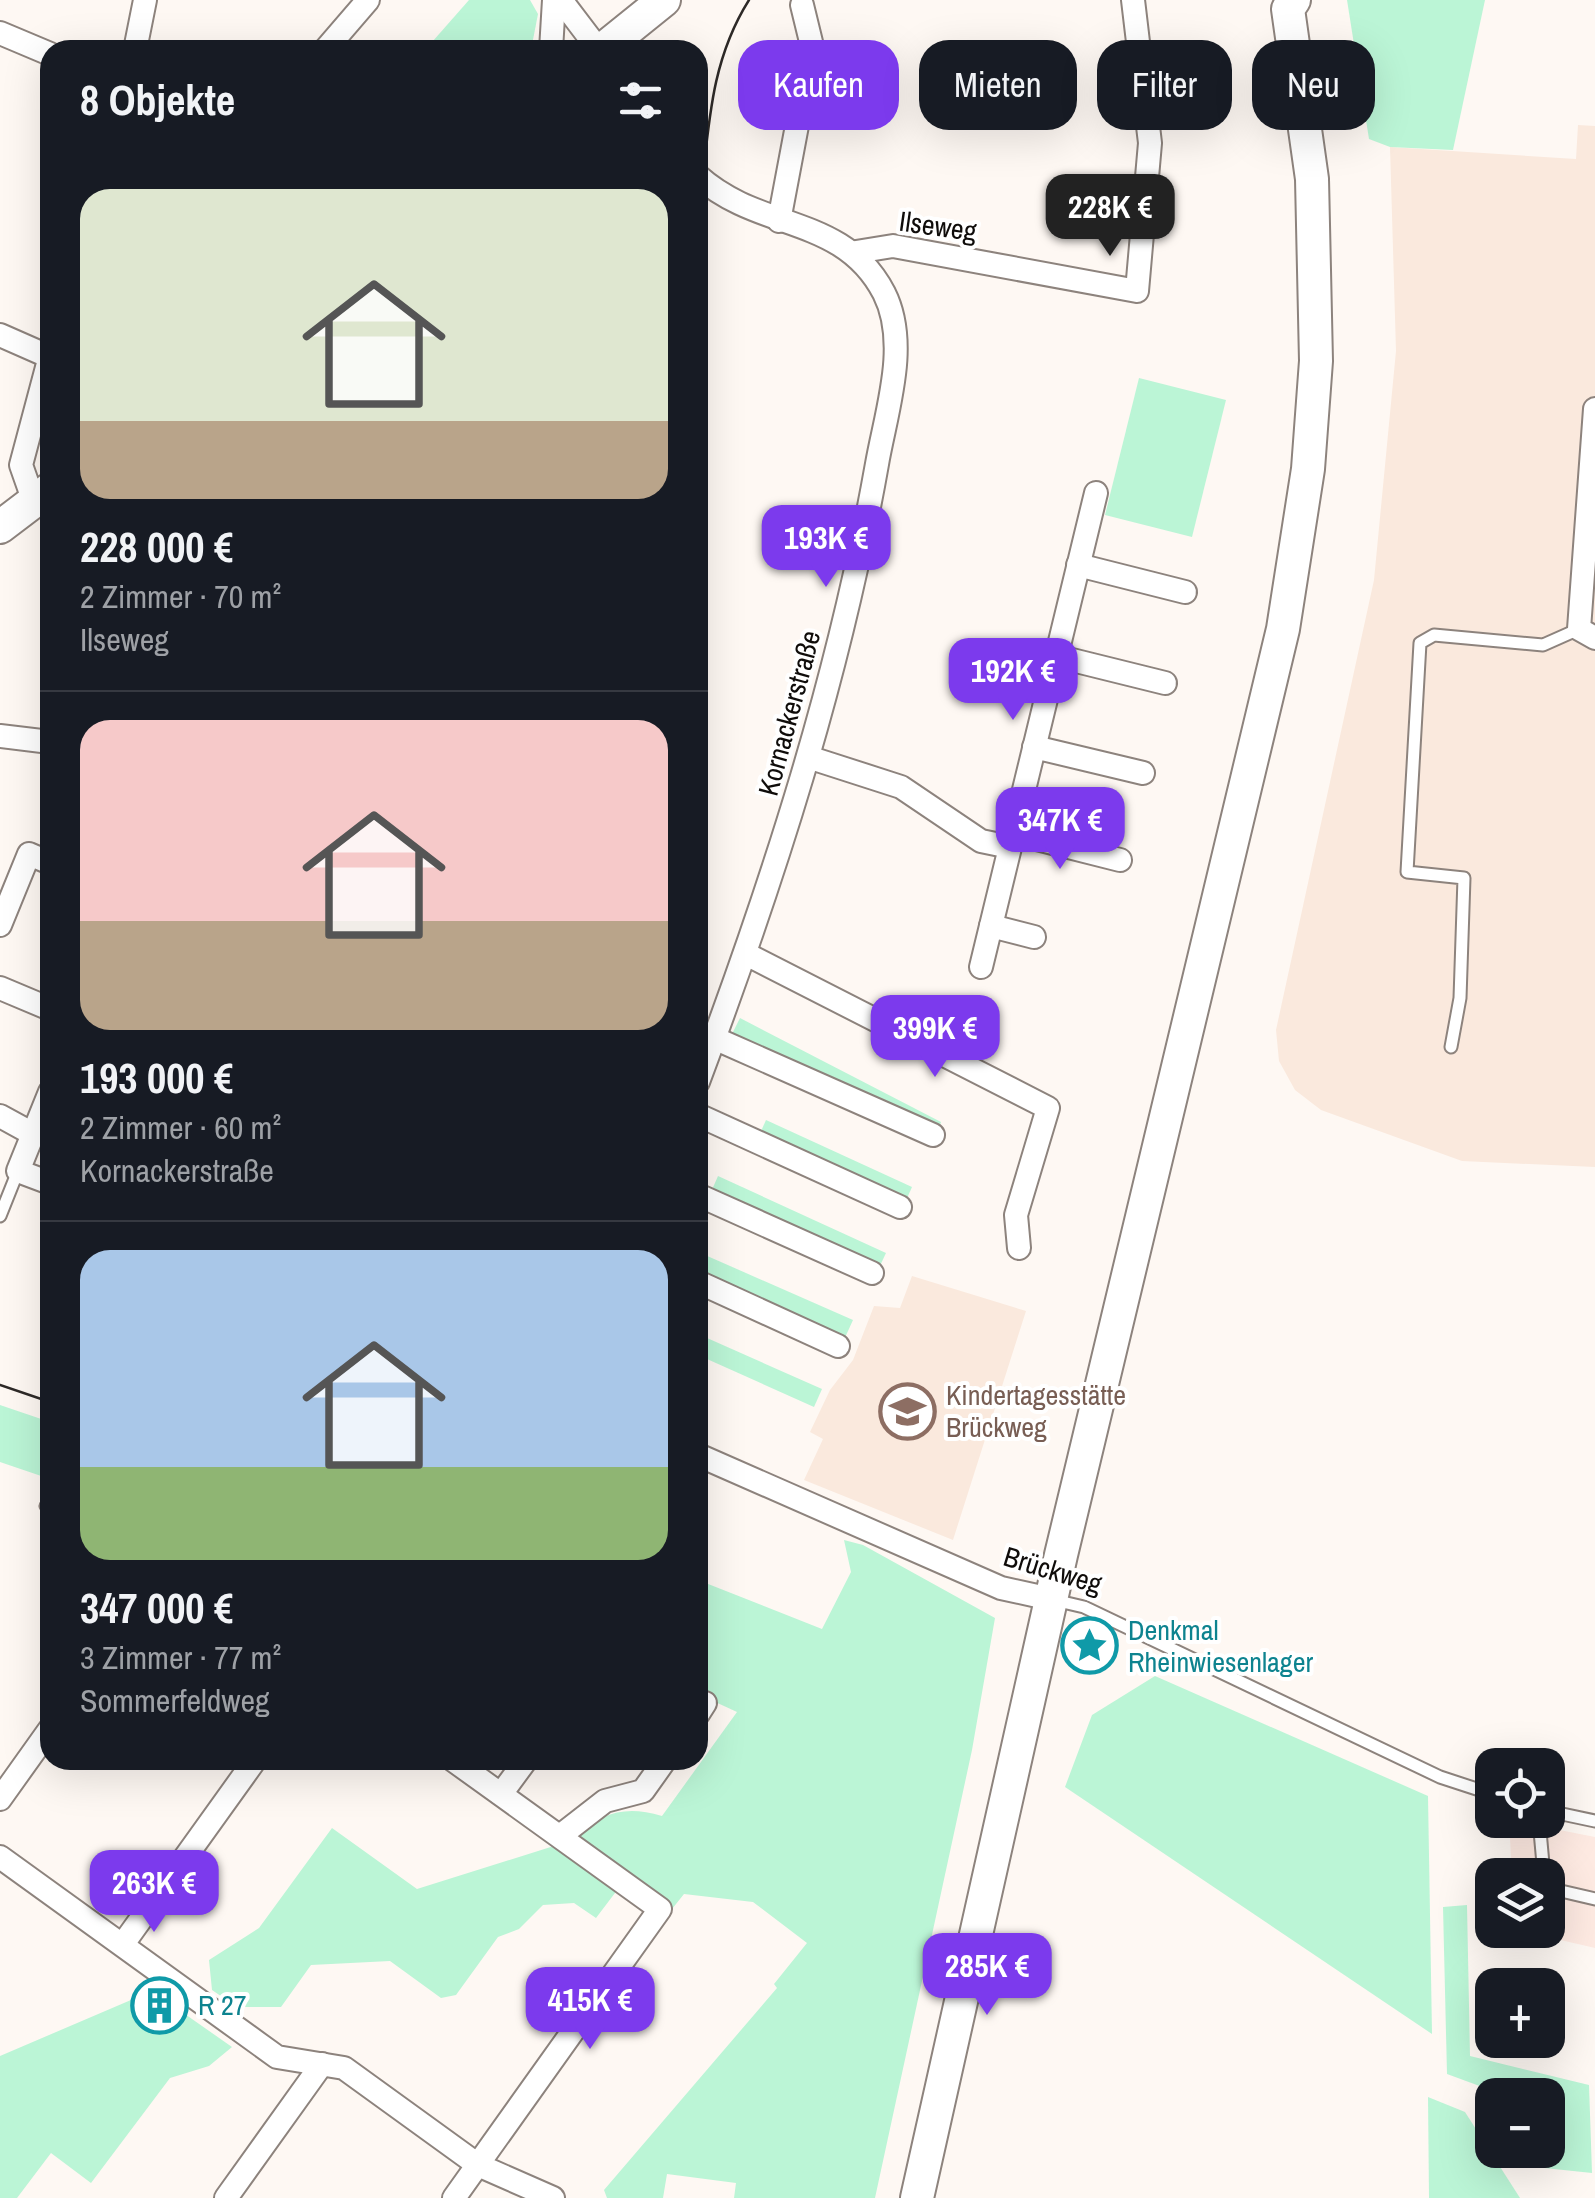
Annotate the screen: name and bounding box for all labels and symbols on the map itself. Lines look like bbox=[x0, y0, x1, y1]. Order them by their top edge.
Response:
pin: 228K € bbox=[1029, 174, 1191, 259]
street label: Ilseweg bbox=[897, 202, 979, 250]
pin: 193K € bbox=[745, 505, 907, 590]
street label: Kornackerstraße bbox=[749, 626, 829, 800]
pin: 192K € bbox=[932, 638, 1094, 723]
pin: 347K € bbox=[979, 787, 1141, 872]
pin: 399K € bbox=[854, 995, 1016, 1080]
place label: Kindertagesstätte Brückweg bbox=[946, 1376, 1126, 1446]
school or university icon: Kindertagesstätte Brückweg bbox=[877, 1381, 937, 1441]
street label: Brückweg bbox=[999, 1537, 1107, 1603]
place label: Denkmal Rheinwiesenlager bbox=[1128, 1611, 1313, 1681]
place icon: Denkmal Rheinwiesenlager bbox=[1059, 1616, 1119, 1676]
pin: 263K € bbox=[73, 1850, 235, 1935]
pin: 285K € bbox=[906, 1933, 1068, 2018]
pin: 415K € bbox=[509, 1967, 671, 2052]
building icon: R 27 bbox=[129, 1975, 189, 2035]
place label: R 27 bbox=[198, 1986, 247, 2024]

